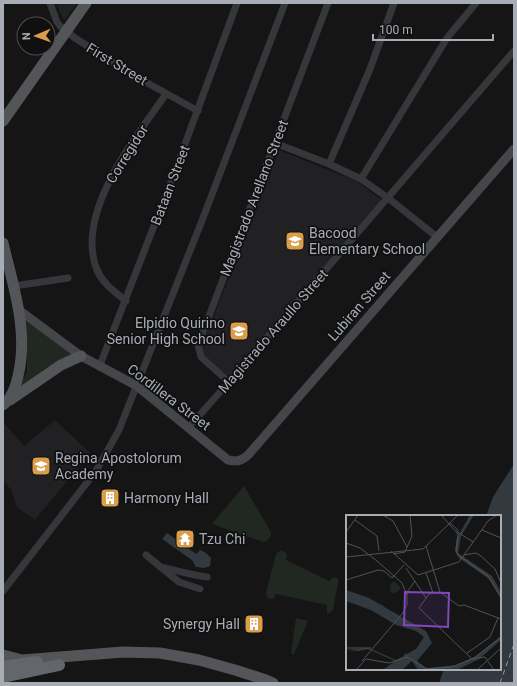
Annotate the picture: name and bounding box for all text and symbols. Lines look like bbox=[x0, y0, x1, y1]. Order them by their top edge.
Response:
north arrow bbox=[16, 16, 56, 56]
scale bar bbox=[373, 16, 493, 42]
text: 100 m bbox=[379, 23, 413, 37]
text: N bbox=[20, 32, 33, 40]
street label: First Street bbox=[84, 40, 151, 89]
street label: Magistrado Arellano Street bbox=[217, 117, 291, 278]
street label: Corregidor bbox=[103, 122, 151, 186]
street label: Bataan Street bbox=[147, 142, 193, 227]
place label: Bacood Elementary School bbox=[309, 225, 425, 257]
school or university icon: Bacood Elementary School bbox=[284, 230, 306, 252]
street label: Magistrado Araullo Street bbox=[215, 266, 331, 396]
street label: Lubiran Street bbox=[325, 268, 394, 344]
place label: Elpidio Quirino Senior High School bbox=[107, 315, 225, 347]
school or university icon: Elpidio Quirino Senior High School bbox=[228, 320, 250, 342]
street label: Cordillera Street bbox=[124, 361, 214, 434]
place label: Regina Apostolorum Academy bbox=[55, 450, 182, 482]
school or university icon: Regina Apostolorum Academy bbox=[30, 455, 52, 477]
building icon: Harmony Hall bbox=[99, 487, 121, 509]
place label: Harmony Hall bbox=[124, 490, 209, 506]
inset map bbox=[346, 515, 501, 670]
temple icon: Tzu Chi bbox=[174, 528, 196, 550]
place label: Tzu Chi bbox=[199, 531, 245, 547]
building icon: Synergy Hall bbox=[243, 613, 265, 635]
place label: Synergy Hall bbox=[163, 616, 240, 632]

